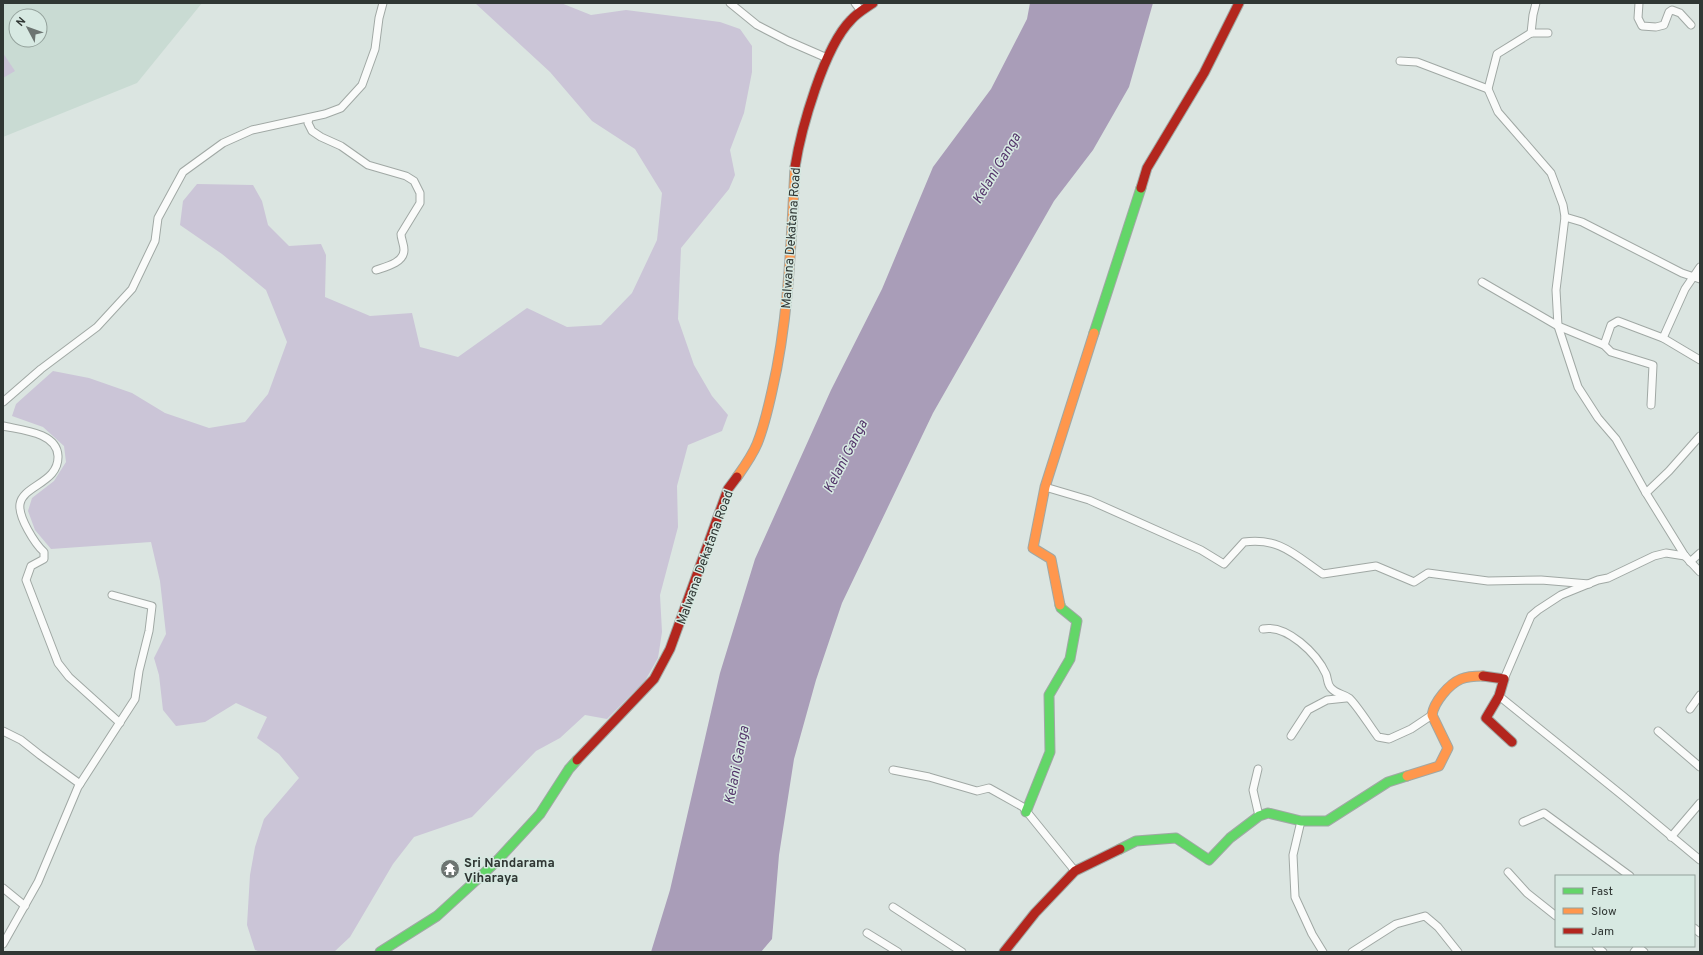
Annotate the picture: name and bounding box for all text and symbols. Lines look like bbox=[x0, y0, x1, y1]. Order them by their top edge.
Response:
north arrow bbox=[8, 8, 48, 48]
text: N bbox=[13, 15, 29, 30]
water label: Kelani Ganga bbox=[969, 130, 1026, 207]
street label: Malwana Dekatana Road bbox=[779, 167, 805, 309]
water label: Kelani Ganga bbox=[821, 417, 872, 496]
street label: Malwana Dekatana Road bbox=[674, 488, 738, 627]
water label: Kelani Ganga bbox=[722, 724, 754, 806]
place label: Sri Nandarama Viharaya bbox=[464, 856, 555, 887]
temple icon: Sri Nandarama Viharaya bbox=[439, 858, 461, 880]
legend bbox=[1555, 875, 1695, 947]
text: Fast bbox=[1591, 884, 1613, 900]
text: Slow bbox=[1591, 904, 1617, 920]
text: Jam bbox=[1591, 924, 1614, 940]

